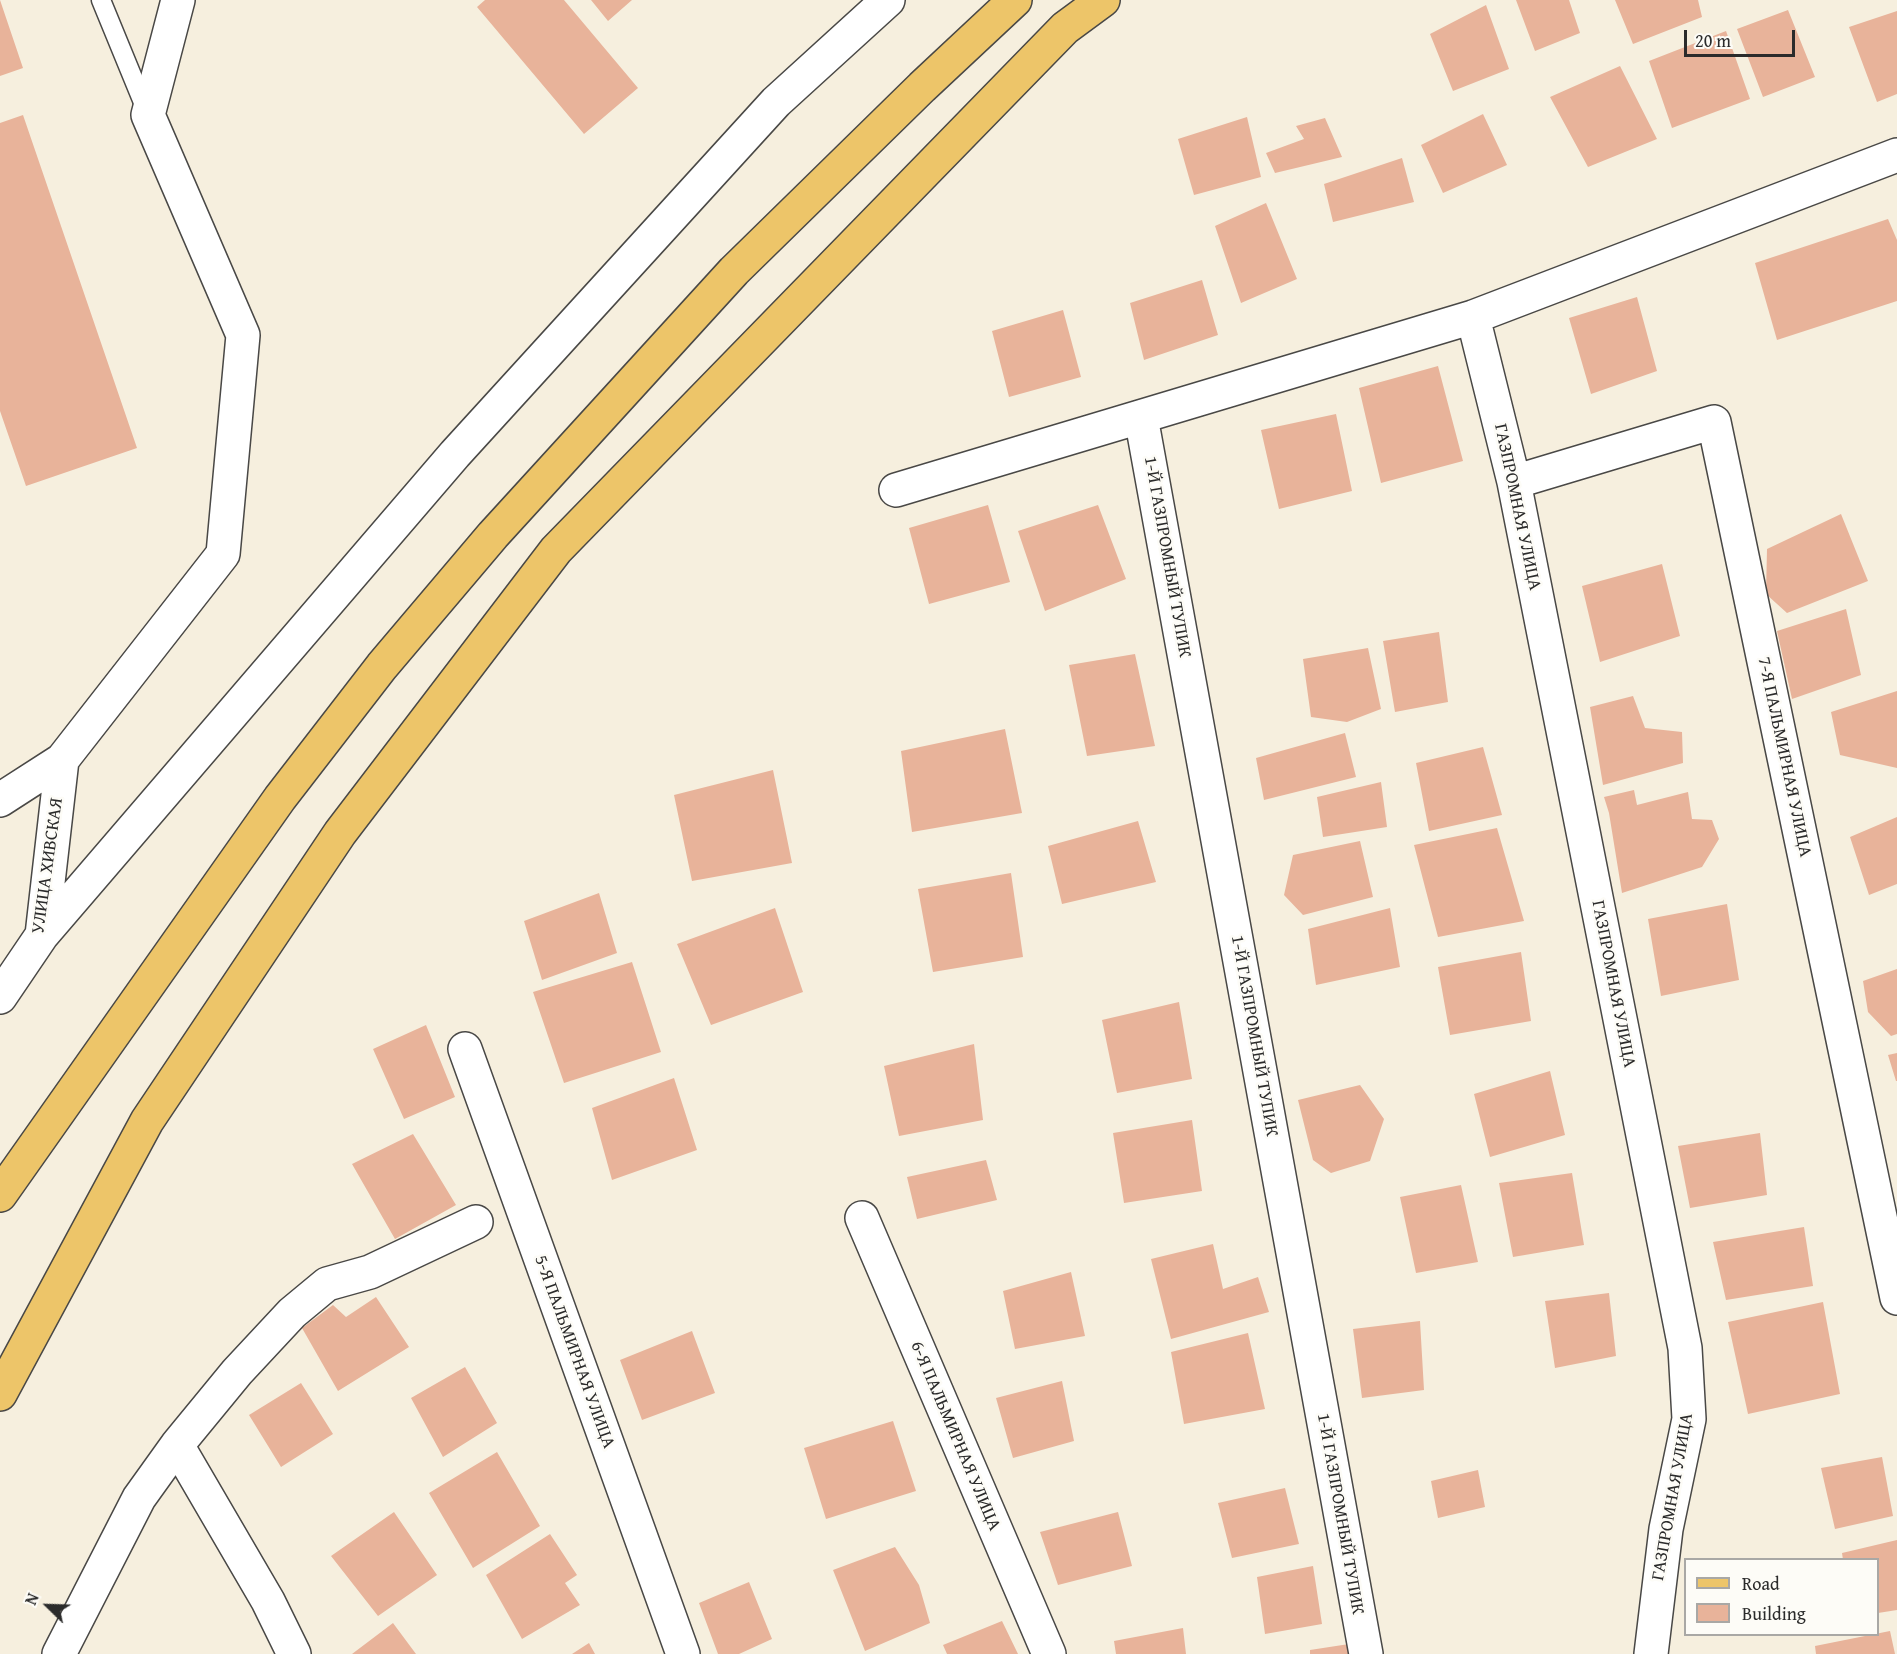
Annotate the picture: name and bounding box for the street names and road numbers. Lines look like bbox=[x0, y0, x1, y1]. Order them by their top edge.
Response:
street label: ГАЗПРОМНАЯ УЛИЦА bbox=[1489, 422, 1545, 592]
street label: 1-Й ГАЗПРОМНЫЙ ТУПИК bbox=[1139, 455, 1195, 659]
street label: 7-Я ПАЛЬМИРНАЯ УЛИЦА bbox=[1752, 655, 1816, 859]
street label: УЛИЦА ХИВСКАЯ bbox=[28, 797, 68, 935]
street label: ГАЗПРОМНАЯ УЛИЦА bbox=[1586, 899, 1640, 1069]
street label: 1-Й ГАЗПРОМНЫЙ ТУПИК bbox=[1226, 934, 1282, 1138]
street label: 5-Я ПАЛЬМИРНАЯ УЛИЦА bbox=[529, 1253, 619, 1451]
street label: 6-Я ПАЛЬМИРНАЯ УЛИЦА bbox=[905, 1338, 1005, 1534]
street label: 1-Й ГАЗПРОМНЫЙ ТУПИК bbox=[1312, 1412, 1368, 1616]
street label: ГАЗПРОМНАЯ УЛИЦА bbox=[1648, 1412, 1698, 1582]

